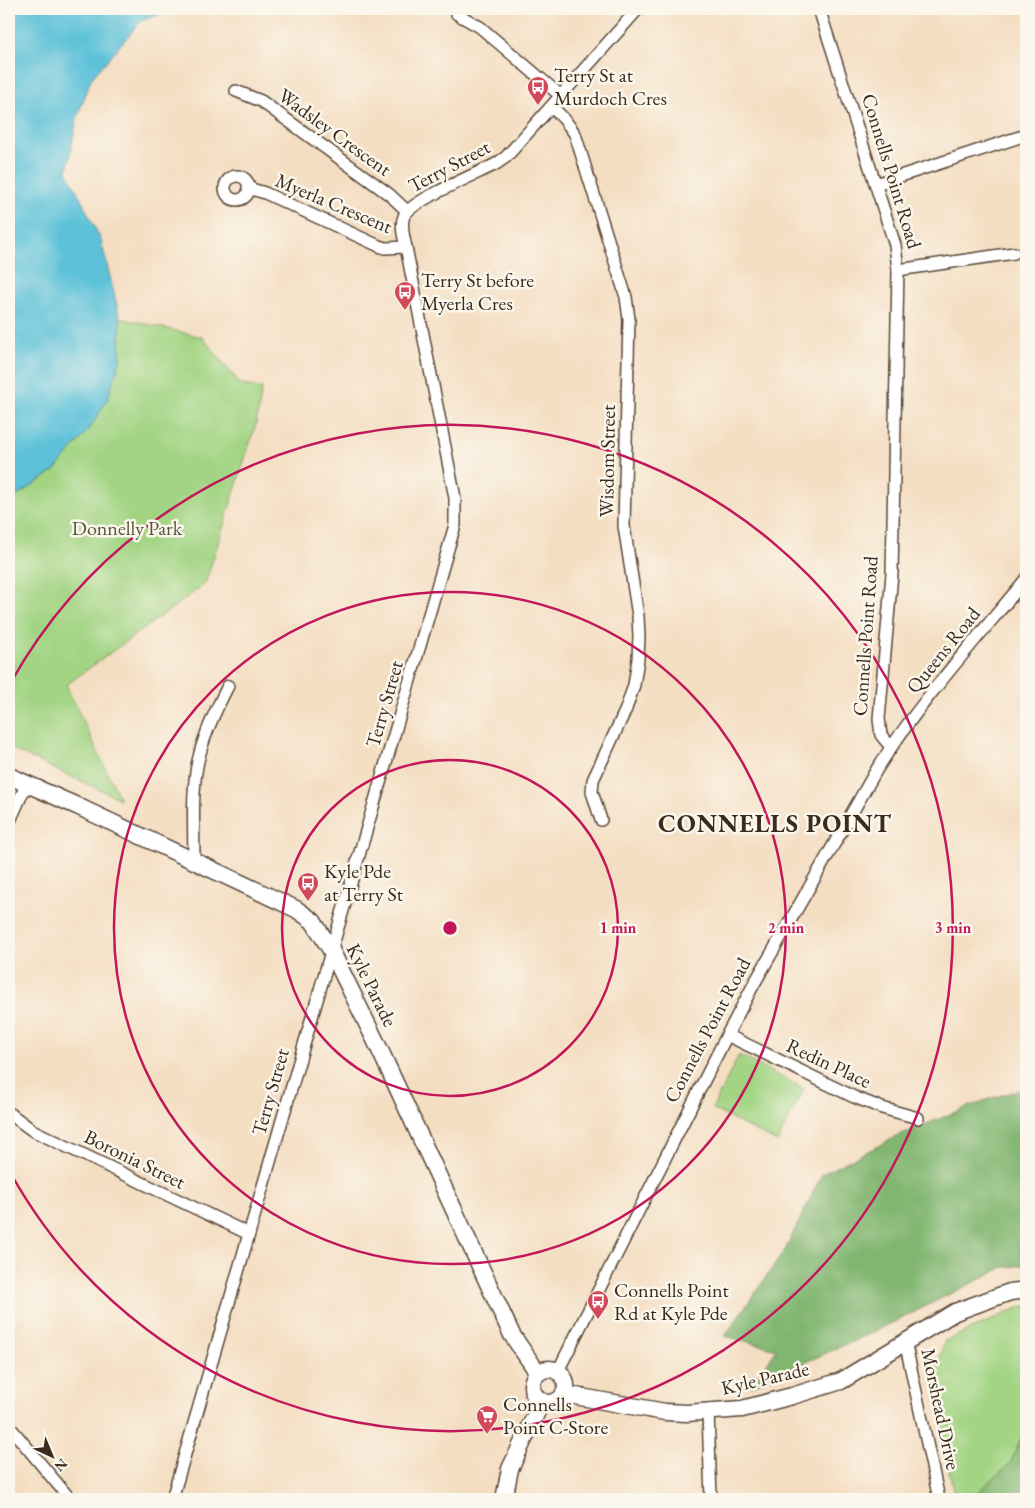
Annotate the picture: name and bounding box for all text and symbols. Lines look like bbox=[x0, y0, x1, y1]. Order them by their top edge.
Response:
place label: Terry St at Murdoch Cres bbox=[554, 62, 667, 111]
bus stop icon: Terry St at Murdoch Cres bbox=[526, 75, 550, 106]
street label: Wadsley Crescent bbox=[273, 82, 397, 182]
street label: Connells Point Road bbox=[856, 90, 928, 252]
street label: Terry Street bbox=[404, 133, 495, 198]
street label: Myerla Crescent bbox=[272, 167, 397, 240]
place label: Terry St before Myerla Cres bbox=[421, 267, 534, 316]
bus stop icon: Terry St before Myerla Cres bbox=[393, 280, 417, 311]
street label: Wisdom Street bbox=[593, 404, 621, 518]
park label: Donnelly Park bbox=[72, 515, 183, 541]
street label: Connells Point Road bbox=[846, 554, 884, 717]
street label: Queens Road bbox=[900, 601, 986, 699]
street label: Terry Street bbox=[359, 657, 409, 750]
district label: CONNELLS POINT bbox=[658, 807, 892, 839]
place label: Kyle Pde at Terry St bbox=[324, 858, 404, 907]
bus stop icon: Kyle Pde at Terry St bbox=[296, 871, 320, 902]
text: 1 min bbox=[600, 918, 637, 937]
text: 2 min bbox=[768, 918, 805, 937]
text: 3 min bbox=[935, 918, 972, 937]
centre of rings bbox=[441, 919, 459, 937]
street label: Kyle Parade bbox=[341, 939, 403, 1031]
street label: Connells Point Road bbox=[658, 952, 757, 1107]
street label: Redin Place bbox=[782, 1032, 876, 1094]
street label: Terry Street bbox=[245, 1045, 295, 1138]
street label: Boronia Street bbox=[80, 1123, 191, 1195]
place label: Connells Point Rd at Kyle Pde bbox=[614, 1277, 729, 1326]
bus stop icon: Connells Point Rd at Kyle Pde bbox=[586, 1289, 610, 1320]
street label: Morshead Drive bbox=[915, 1346, 967, 1472]
street label: Kyle Parade bbox=[718, 1355, 812, 1401]
place label: Connells Point C-Store bbox=[503, 1391, 609, 1440]
supermarket icon: Connells Point C-Store bbox=[475, 1404, 499, 1435]
north arrow bbox=[28, 1430, 78, 1480]
text: N bbox=[50, 1455, 71, 1476]

